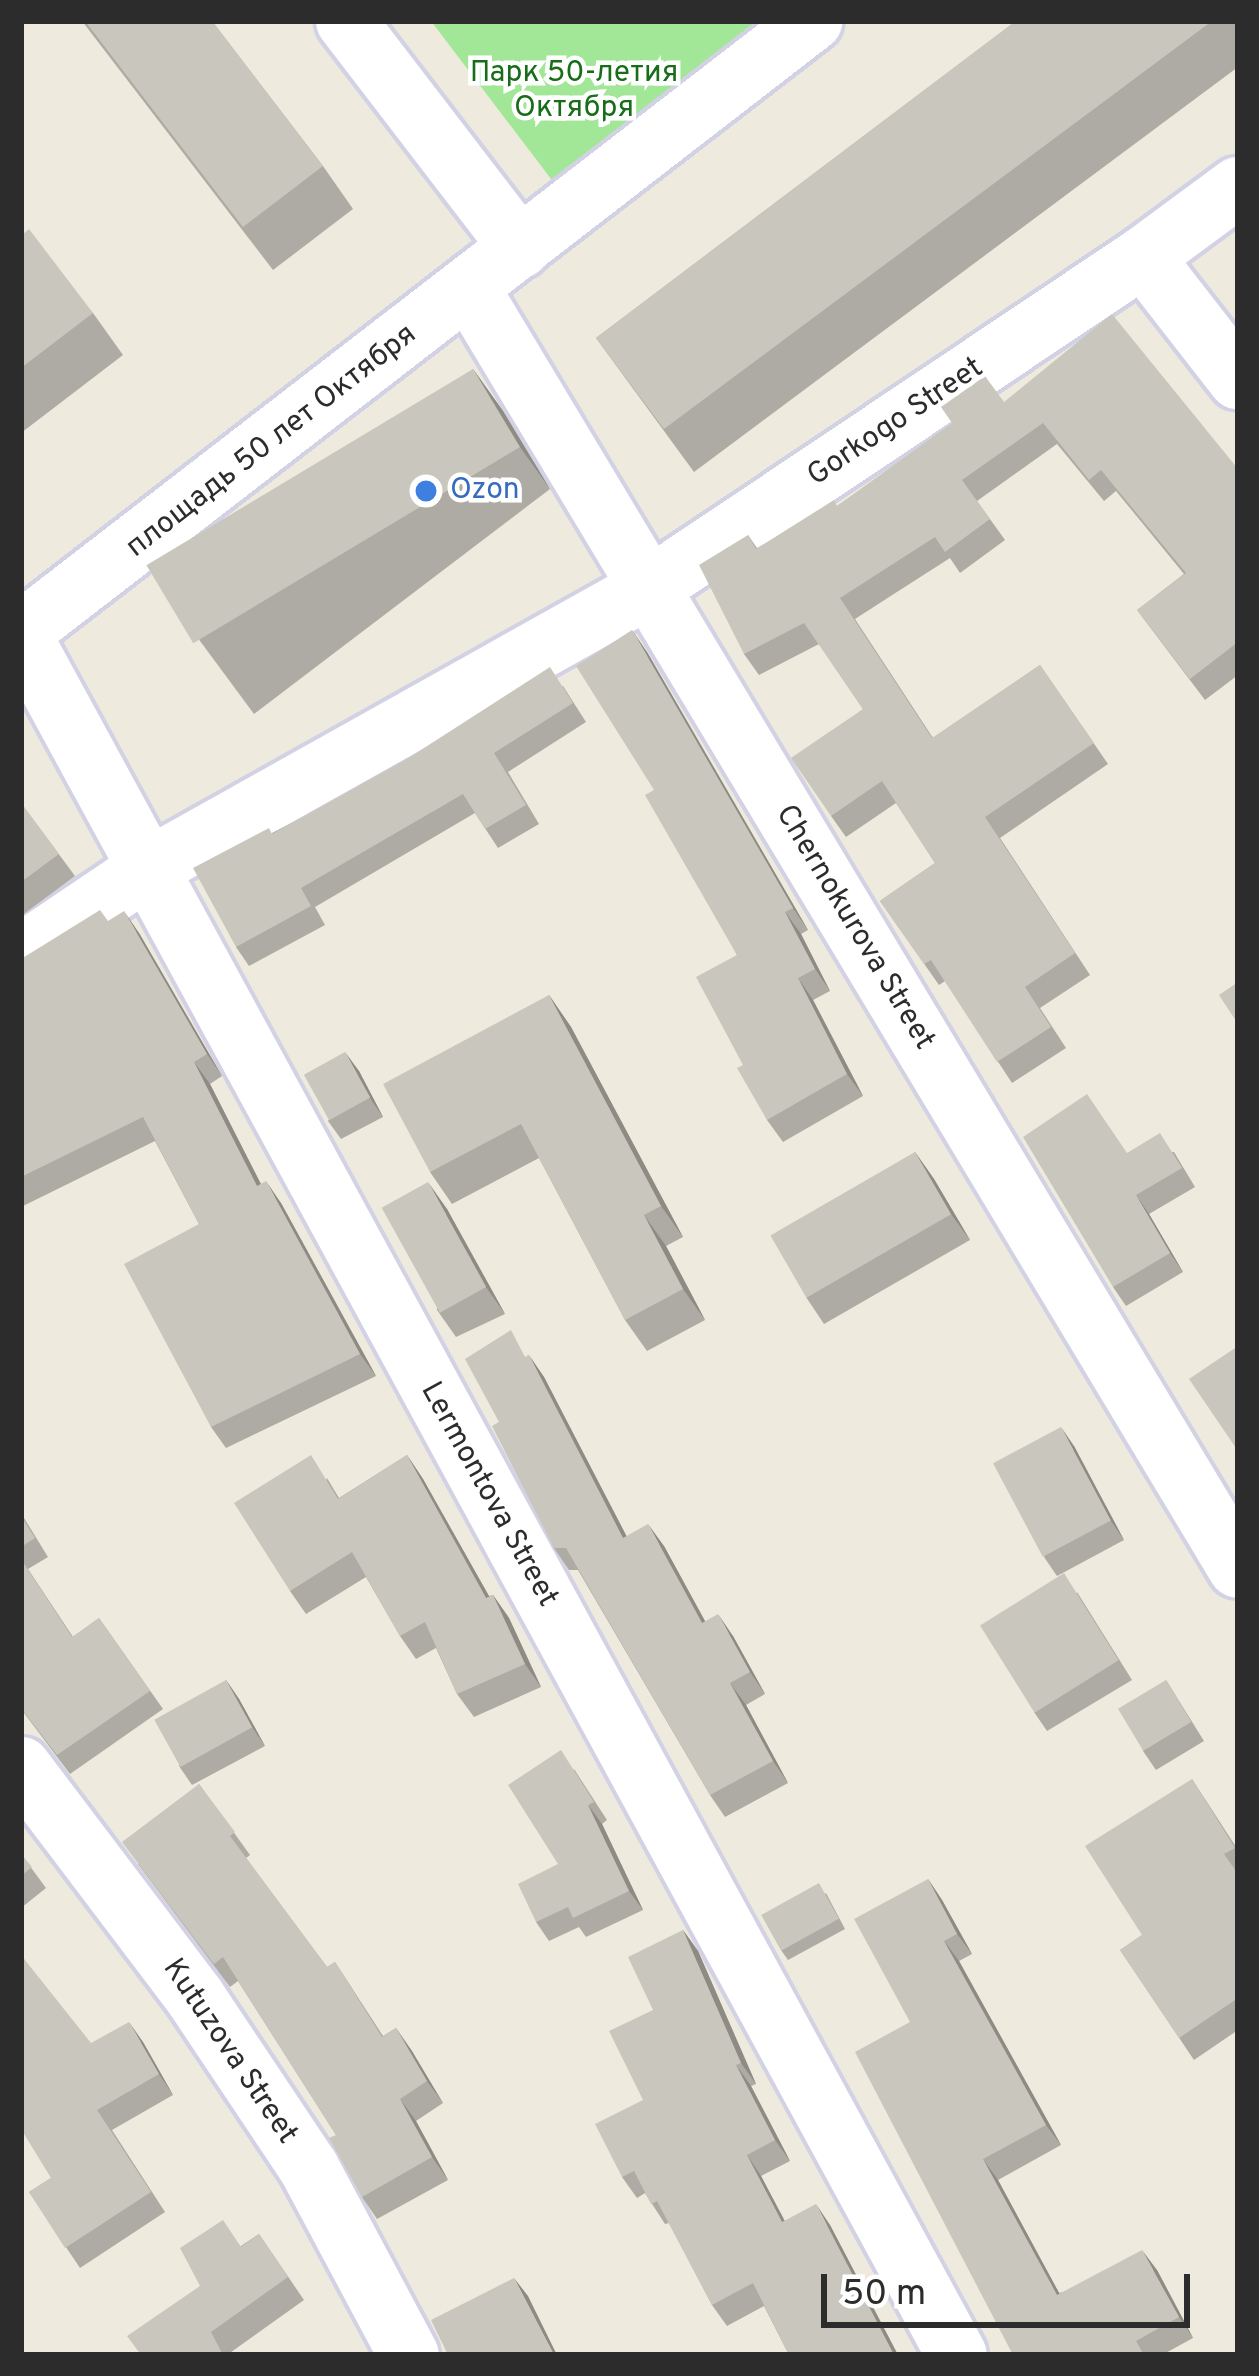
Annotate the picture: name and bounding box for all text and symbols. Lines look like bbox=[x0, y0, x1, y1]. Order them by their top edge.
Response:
park label: Парк 50-летия Октября bbox=[470, 56, 678, 127]
street label: площадь 50 лет Октября bbox=[120, 318, 424, 566]
street label: Gorkogo Street bbox=[801, 351, 991, 495]
place label: Ozon bbox=[450, 473, 520, 509]
marker: Ozon bbox=[413, 478, 439, 504]
street label: Chernokurova Street bbox=[767, 799, 941, 1057]
street label: Lermontova Street bbox=[411, 1376, 565, 1614]
street label: Kutuzova Street bbox=[154, 1953, 304, 2151]
scale bar bbox=[827, 2250, 1196, 2324]
text: 50 m bbox=[842, 2272, 926, 2318]

